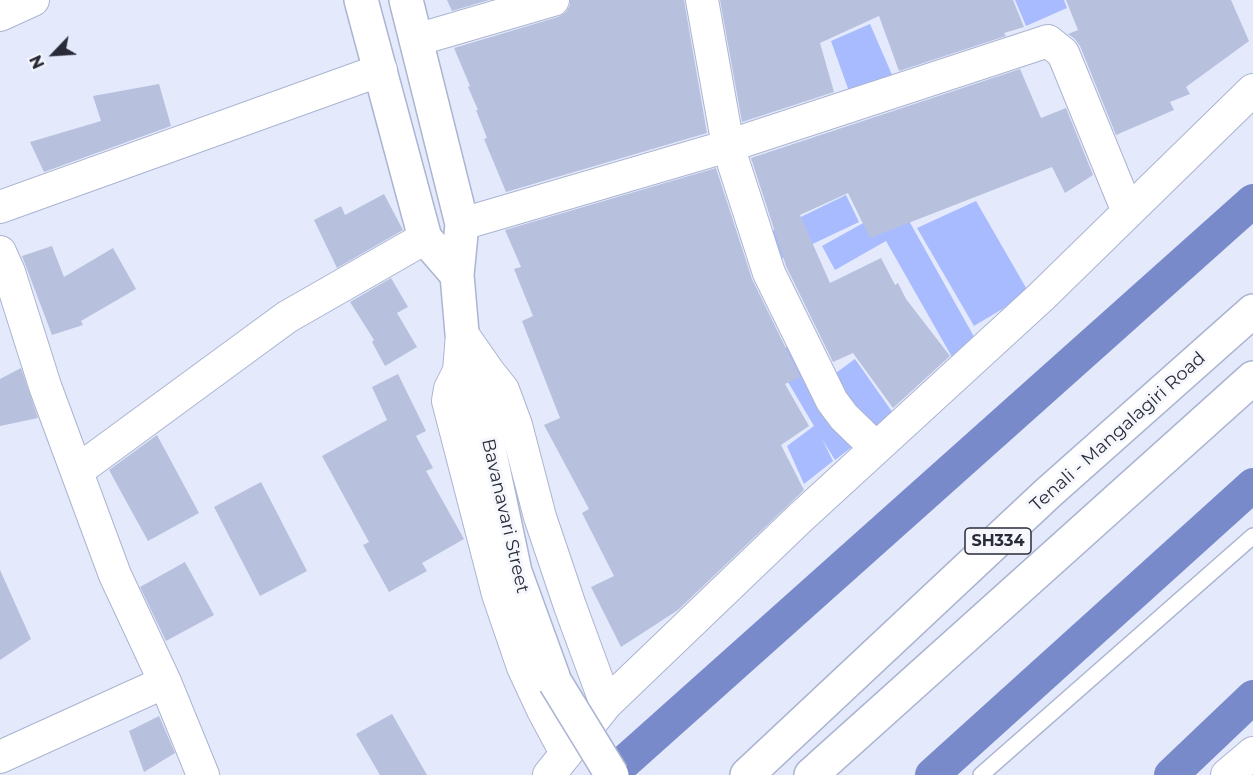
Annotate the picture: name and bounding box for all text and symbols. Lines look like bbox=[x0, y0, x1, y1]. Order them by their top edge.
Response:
north arrow bbox=[24, 24, 84, 84]
text: N bbox=[26, 52, 49, 72]
street label: Tenali - Mangalagiri Road bbox=[1026, 348, 1210, 516]
street label: Bavanavari Street bbox=[477, 437, 533, 595]
road number: SH334 bbox=[965, 528, 1031, 554]

